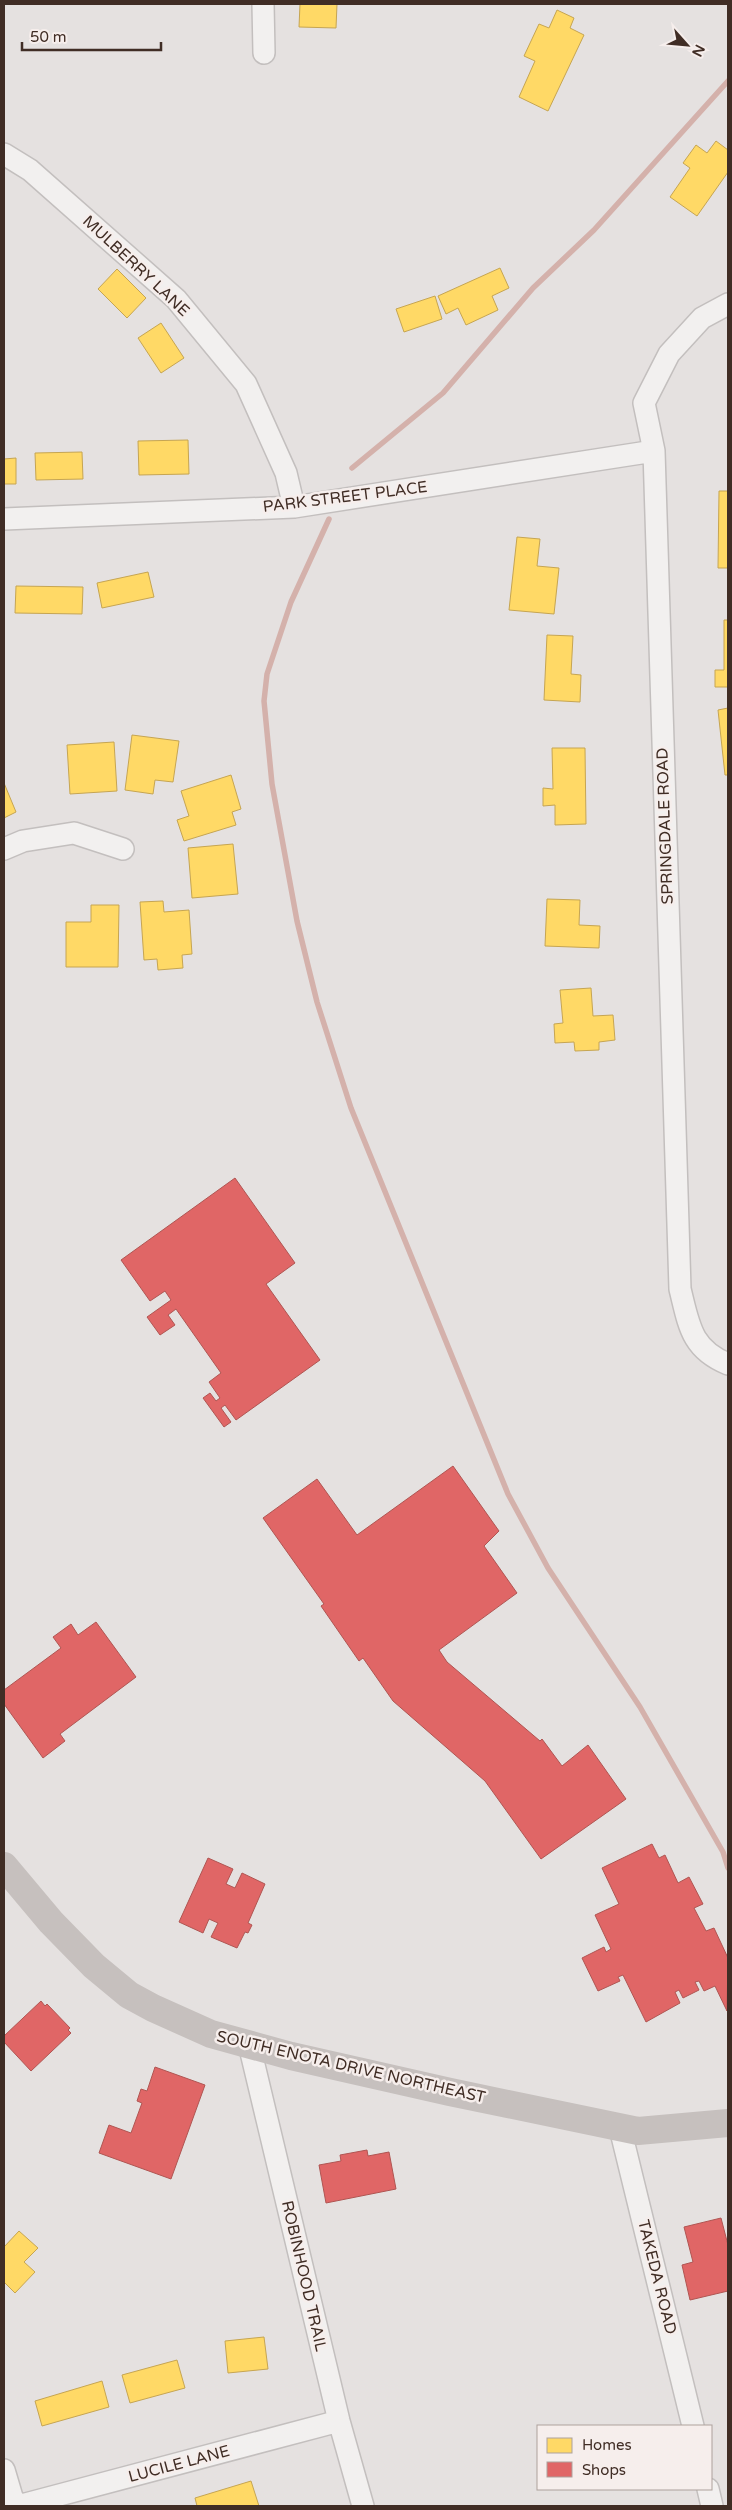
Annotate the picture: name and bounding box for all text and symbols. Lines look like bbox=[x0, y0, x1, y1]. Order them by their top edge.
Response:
scale bar bbox=[22, 20, 161, 52]
north arrow bbox=[662, 20, 712, 70]
text: 50 m bbox=[30, 28, 67, 46]
text: N bbox=[688, 42, 708, 60]
street label: MULBERRY LANE bbox=[78, 211, 194, 321]
street label: PARK STREET PLACE bbox=[262, 477, 428, 517]
street label: SPRINGDALE ROAD bbox=[652, 747, 678, 905]
street label: SOUTH ENOTA DRIVE NORTHEAST bbox=[215, 2026, 487, 2108]
street label: ROBINHOOD TRAIL bbox=[277, 2199, 331, 2353]
street label: TAKEDA ROAD bbox=[633, 2218, 681, 2336]
legend bbox=[537, 2425, 712, 2490]
text: Homes bbox=[582, 2436, 632, 2454]
street label: LUCILE LANE bbox=[126, 2441, 232, 2487]
text: Shops bbox=[582, 2461, 626, 2479]

